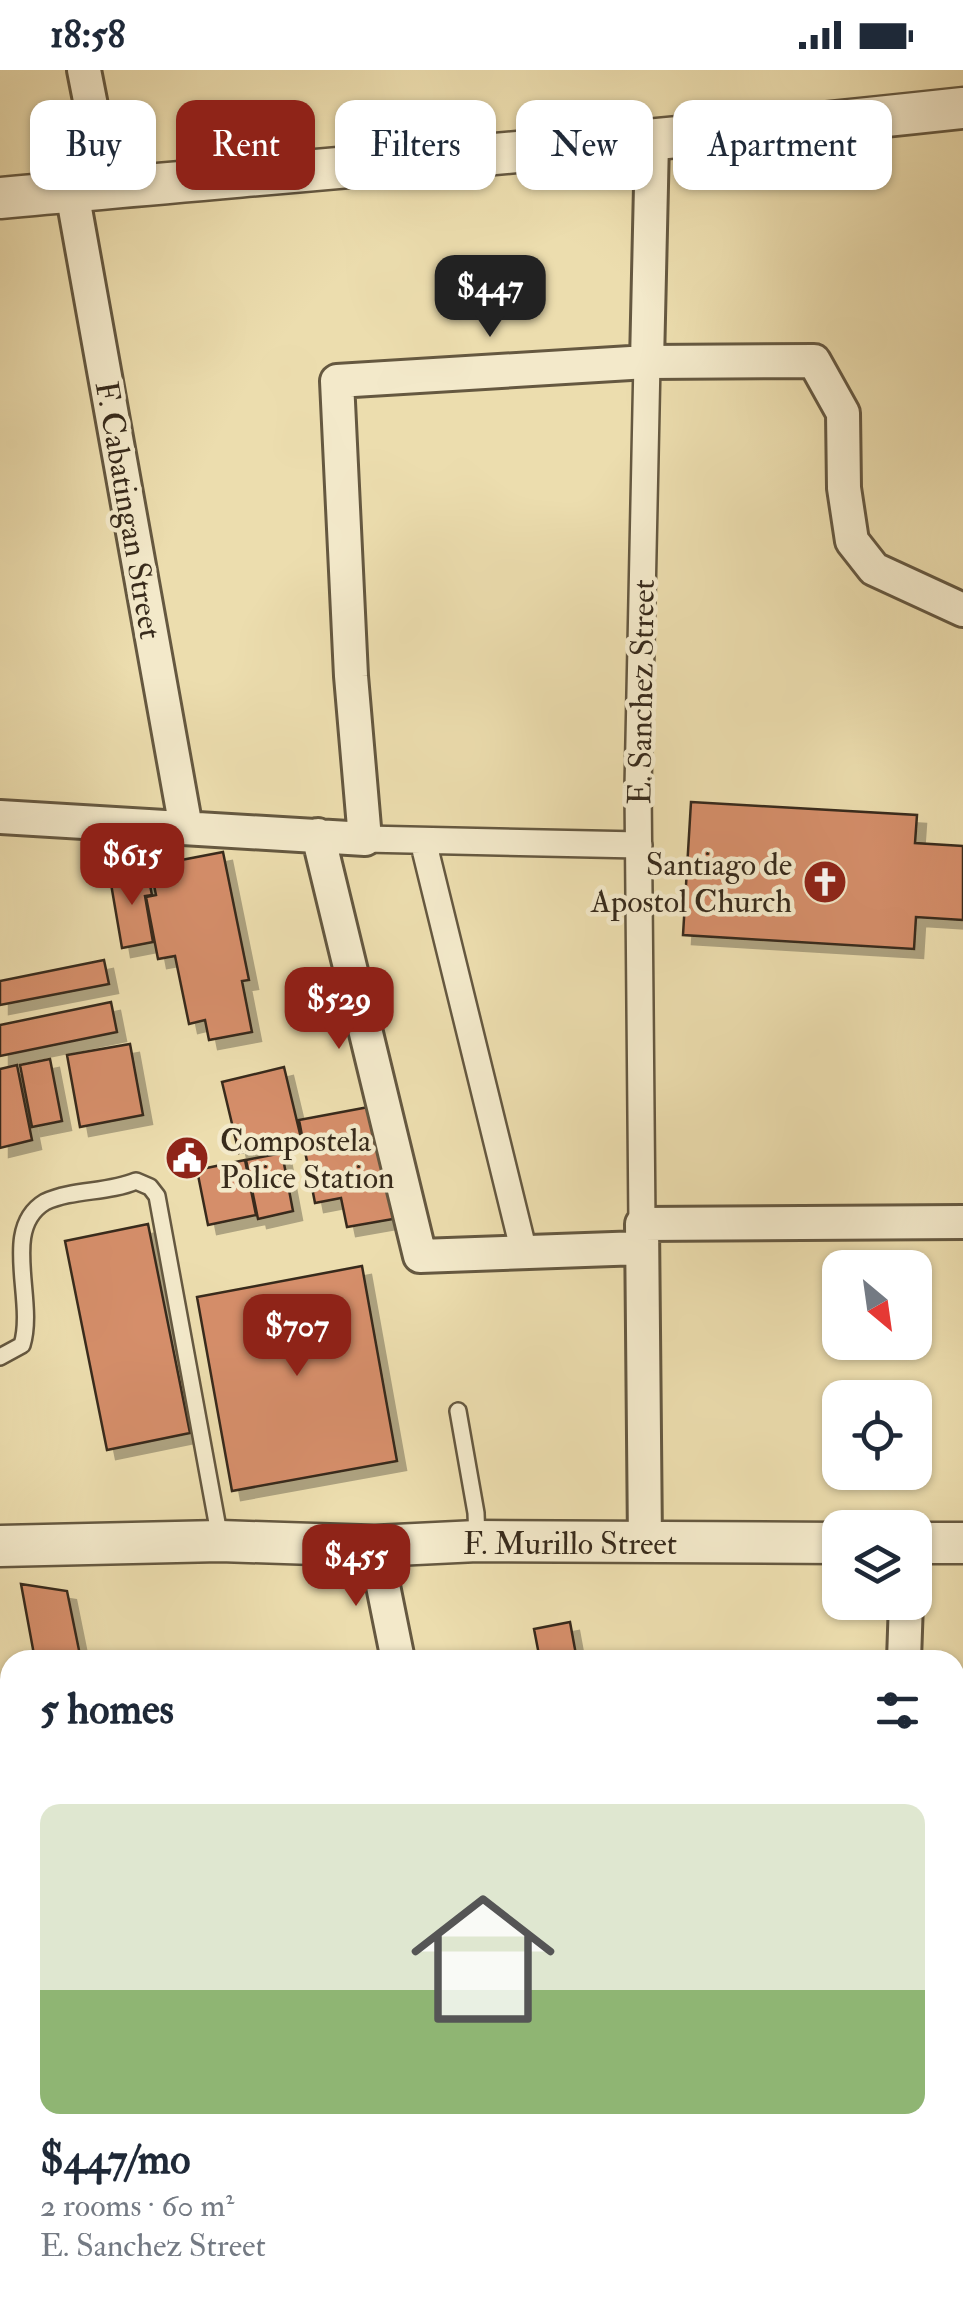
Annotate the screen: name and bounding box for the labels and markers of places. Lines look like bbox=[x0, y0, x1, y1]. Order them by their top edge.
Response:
pin: $447 bbox=[431, 255, 549, 340]
pin: $615 bbox=[73, 823, 191, 908]
place label: Santiago de Apostol Church bbox=[590, 845, 792, 922]
church icon: Santiago de Apostol Church bbox=[802, 859, 848, 905]
pin: $529 bbox=[280, 967, 398, 1052]
place label: Compostela Police Station bbox=[220, 1121, 395, 1198]
public building icon: Compostela Police Station bbox=[164, 1135, 210, 1181]
pin: $707 bbox=[238, 1294, 356, 1379]
pin: $455 bbox=[297, 1524, 415, 1609]

